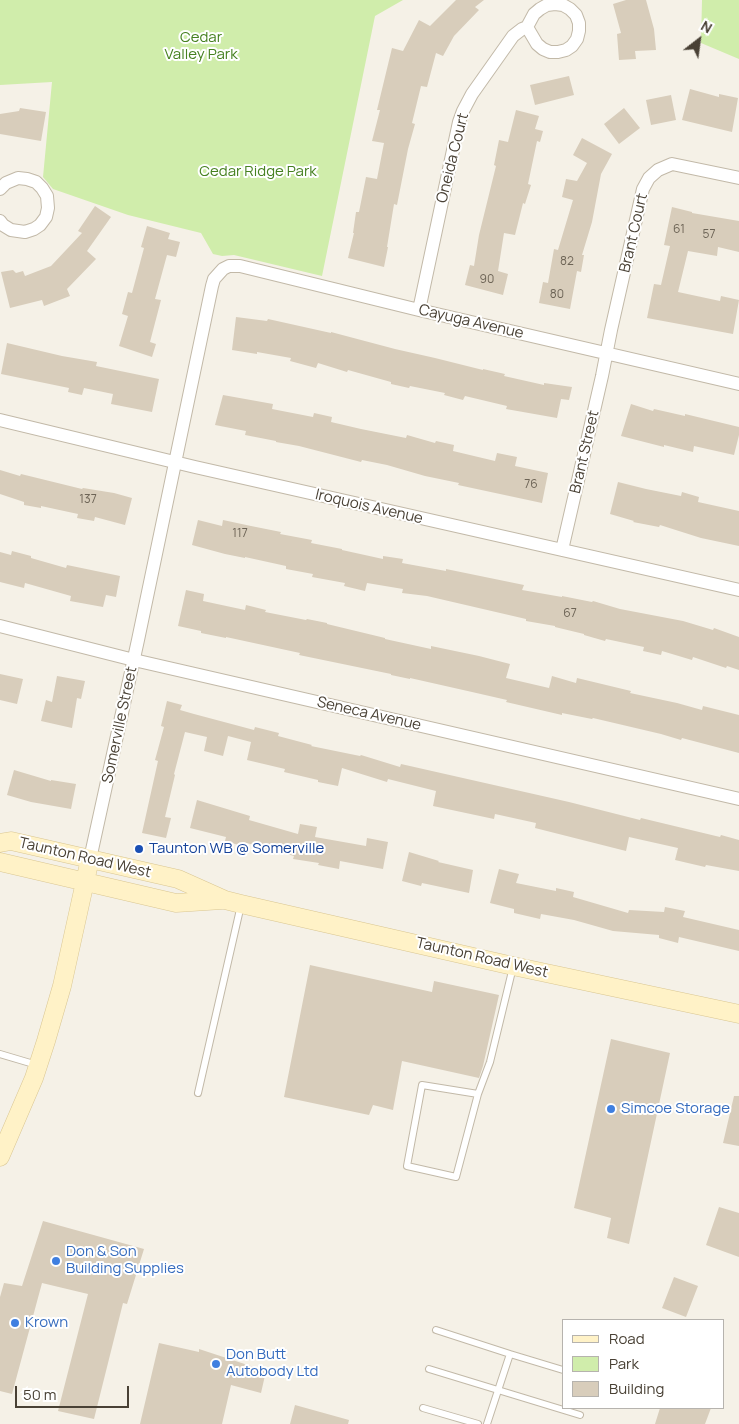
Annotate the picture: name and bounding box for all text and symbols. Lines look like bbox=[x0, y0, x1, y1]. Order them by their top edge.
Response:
north arrow bbox=[674, 15, 724, 65]
text: N bbox=[698, 16, 716, 37]
park label: Cedar Valley Park bbox=[164, 29, 238, 64]
street label: Oneida Court bbox=[433, 111, 473, 205]
park label: Cedar Ridge Park bbox=[199, 163, 317, 181]
street label: Brant Court bbox=[616, 192, 652, 274]
house number: 61 bbox=[673, 223, 685, 237]
house number: 57 bbox=[703, 228, 715, 242]
house number: 82 bbox=[560, 255, 574, 269]
house number: 90 bbox=[480, 273, 494, 287]
house number: 80 bbox=[550, 288, 564, 302]
street label: Cayuga Avenue bbox=[417, 301, 525, 343]
street label: Brant Street bbox=[567, 409, 603, 495]
house number: 76 bbox=[524, 478, 538, 492]
street label: Iroquois Avenue bbox=[313, 486, 425, 528]
house number: 137 bbox=[79, 493, 97, 507]
house number: 117 bbox=[232, 527, 248, 541]
house number: 67 bbox=[563, 607, 577, 621]
street label: Somerville Street bbox=[99, 665, 141, 785]
street label: Seneca Avenue bbox=[315, 693, 423, 735]
street label: Taunton Road West bbox=[17, 834, 153, 882]
place label: Taunton WB @ Somerville bbox=[149, 840, 324, 858]
marker: Taunton WB @ Somerville bbox=[133, 843, 145, 855]
street label: Taunton Road West bbox=[414, 934, 550, 982]
place label: Simcoe Storage bbox=[621, 1100, 730, 1118]
marker: Simcoe Storage bbox=[605, 1103, 617, 1115]
place label: Don & Son Building Supplies bbox=[66, 1243, 184, 1278]
marker: Don & Son Building Supplies bbox=[50, 1255, 62, 1267]
place label: Krown bbox=[25, 1314, 68, 1332]
marker: Krown bbox=[9, 1317, 21, 1329]
legend bbox=[562, 1319, 724, 1409]
text: Road bbox=[609, 1328, 645, 1349]
place label: Don Butt Autobody Ltd bbox=[226, 1346, 318, 1381]
text: Park bbox=[609, 1353, 639, 1374]
marker: Don Butt Autobody Ltd bbox=[210, 1358, 222, 1370]
scale bar bbox=[18, 1376, 131, 1408]
text: Building bbox=[609, 1378, 664, 1399]
text: 50 m bbox=[23, 1384, 57, 1405]

